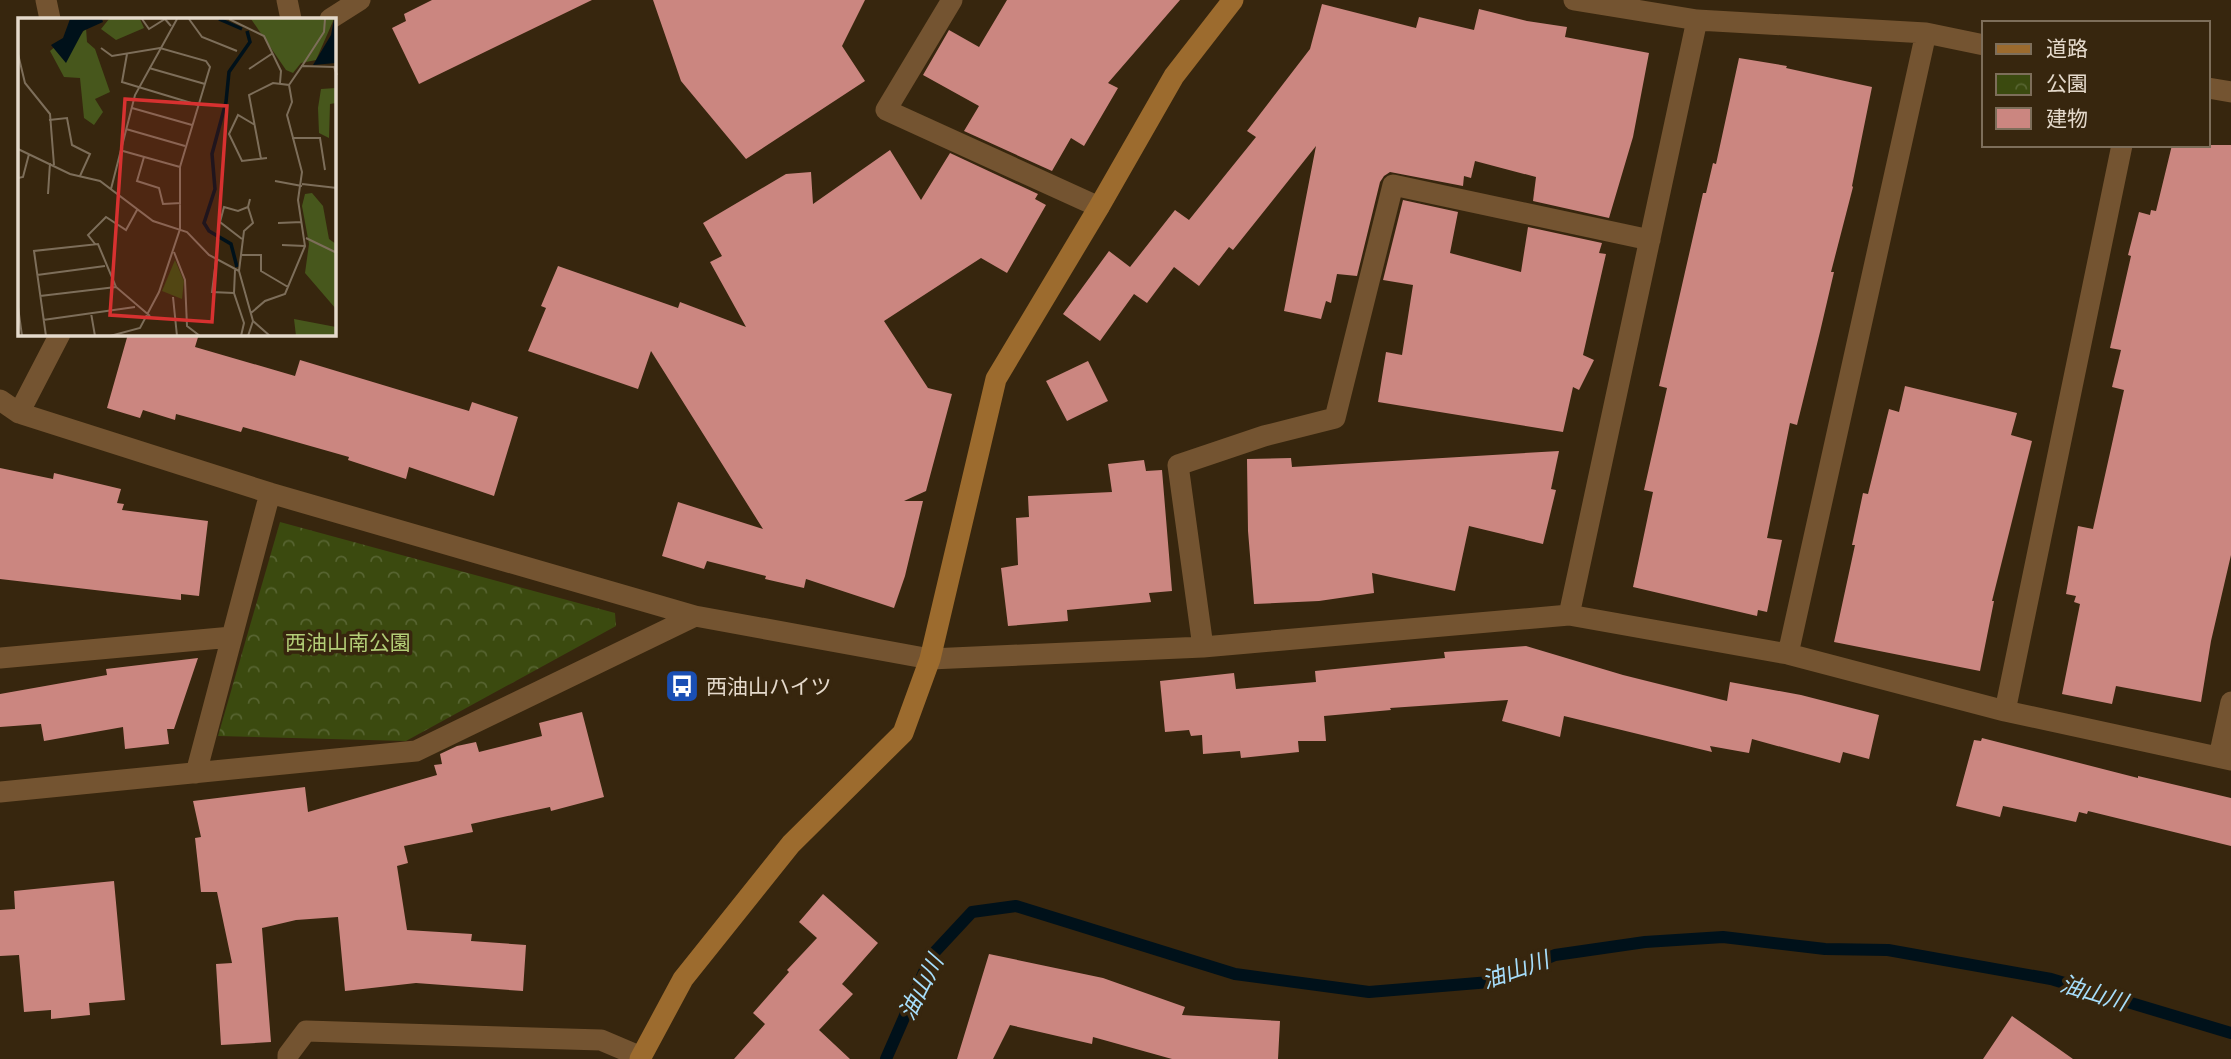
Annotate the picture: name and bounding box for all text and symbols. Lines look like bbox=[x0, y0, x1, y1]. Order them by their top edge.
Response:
inset map bbox=[18, 18, 336, 336]
legend bbox=[1982, 21, 2210, 147]
text: 道路 bbox=[2046, 35, 2088, 61]
text: 公園 bbox=[2046, 70, 2088, 96]
text: 建物 bbox=[2046, 105, 2088, 131]
park label: 西油山南公園 bbox=[285, 629, 411, 655]
bus stop icon: 西油山ハイツ bbox=[663, 667, 701, 705]
place label: 西油山ハイツ bbox=[706, 673, 832, 699]
water label: 油山川 bbox=[1478, 944, 1555, 993]
water label: 油山川 bbox=[892, 947, 949, 1024]
water label: 油山川 bbox=[2057, 969, 2134, 1016]

